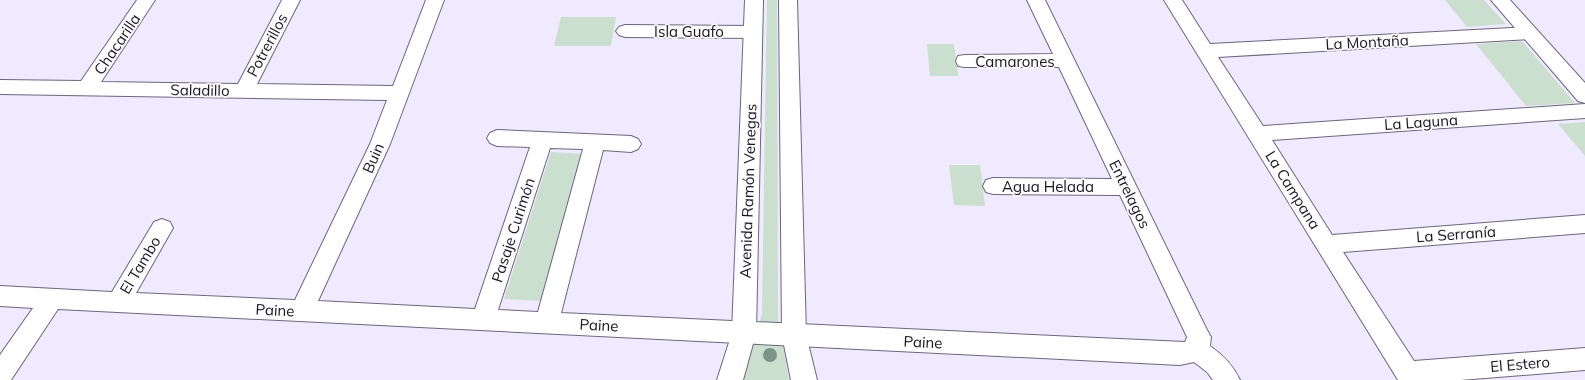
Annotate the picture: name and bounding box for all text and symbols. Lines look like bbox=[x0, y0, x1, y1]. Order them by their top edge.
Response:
street label: Chacarilla bbox=[90, 10, 144, 78]
street label: Potrerillos bbox=[242, 10, 292, 80]
street label: Isla Guafo bbox=[654, 22, 724, 41]
street label: La Montaña bbox=[1325, 30, 1409, 54]
street label: Camarones bbox=[975, 52, 1055, 71]
street label: Saladillo bbox=[170, 80, 230, 100]
street label: Avenida Ramón Venegas bbox=[735, 103, 761, 279]
street label: La Laguna bbox=[1384, 110, 1458, 134]
street label: Buin bbox=[358, 140, 388, 176]
street label: La Campana bbox=[1261, 147, 1325, 233]
street label: Entrelagos bbox=[1105, 157, 1155, 231]
street label: Pasaje Curimón bbox=[487, 175, 539, 285]
street label: Agua Helada bbox=[1002, 177, 1094, 196]
street label: La Serranía bbox=[1416, 222, 1496, 246]
street label: El Tambo bbox=[115, 233, 165, 297]
street label: Paine bbox=[255, 299, 295, 321]
street label: Paine bbox=[579, 314, 619, 336]
street label: Paine bbox=[903, 331, 943, 353]
street label: El Estero bbox=[1489, 352, 1551, 376]

